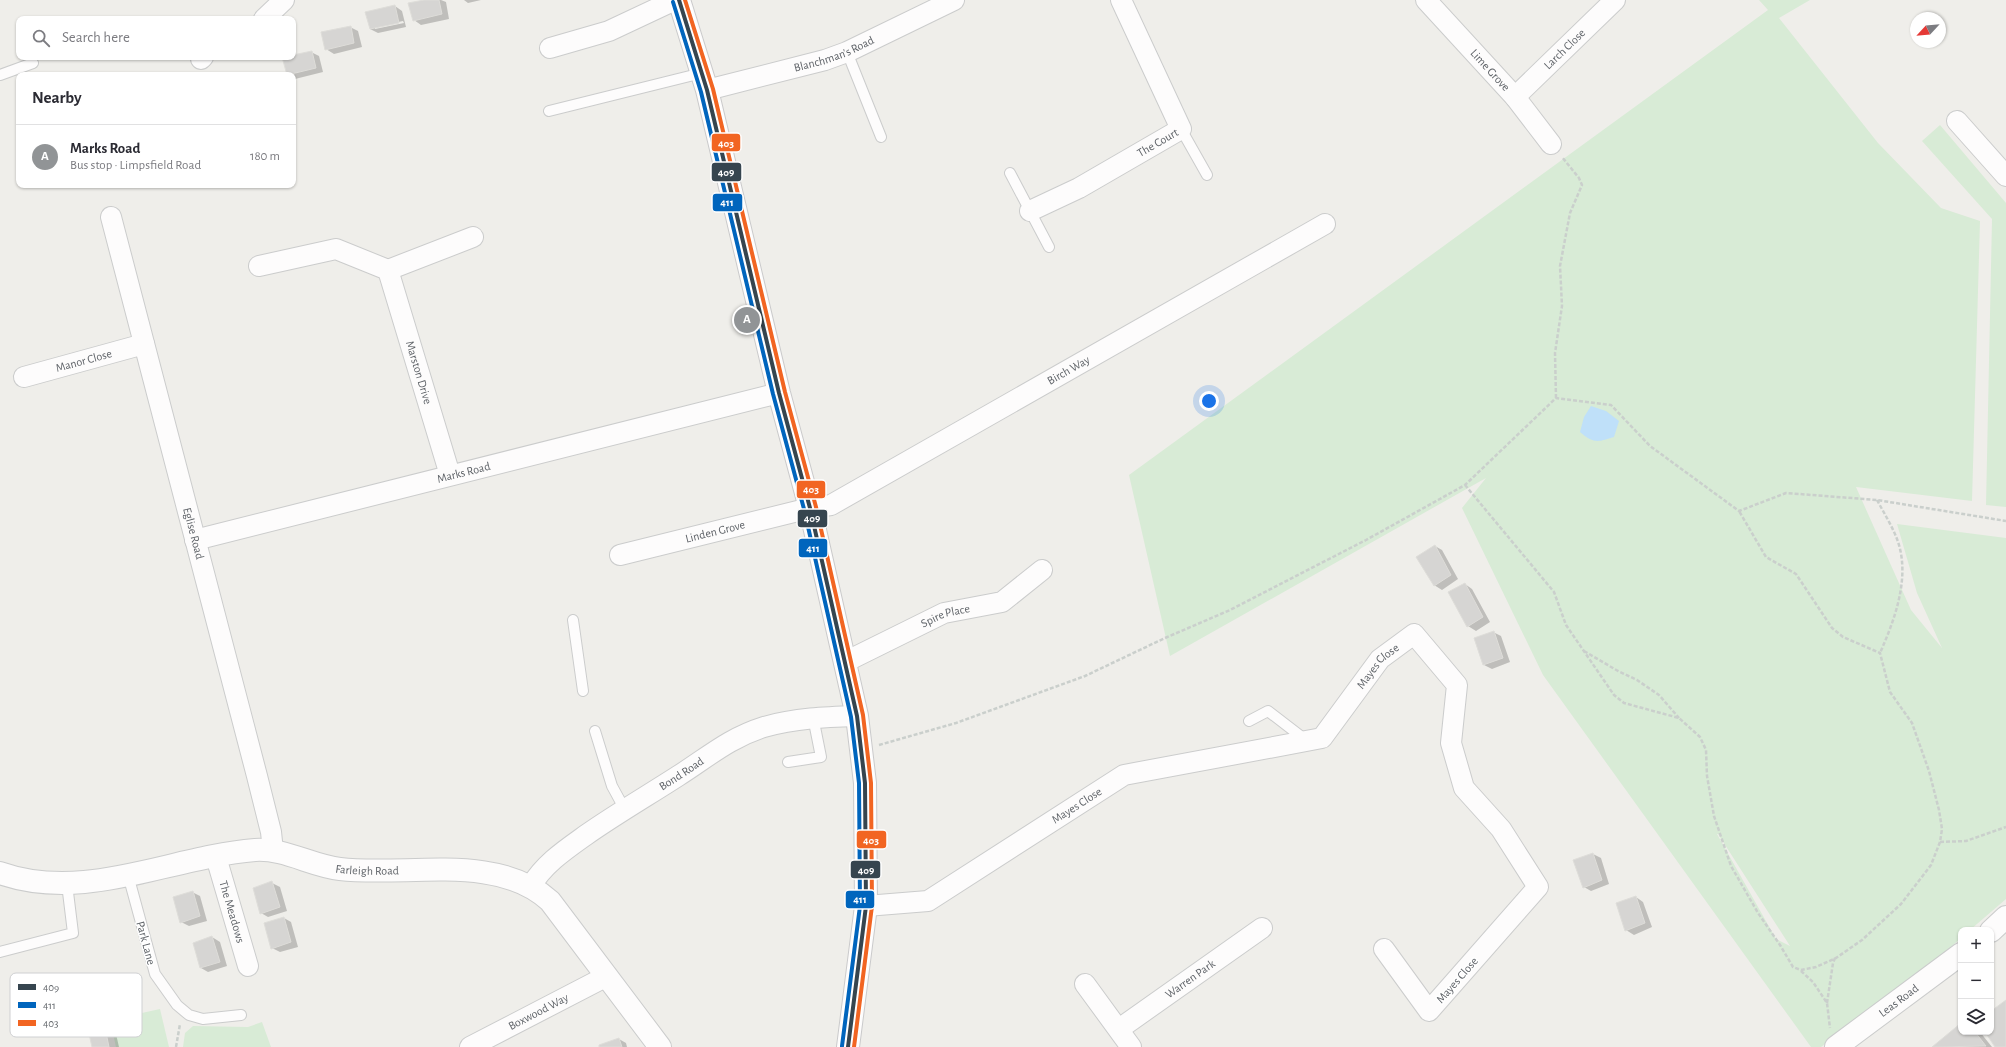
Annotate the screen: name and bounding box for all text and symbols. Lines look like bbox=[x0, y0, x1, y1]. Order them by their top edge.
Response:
north arrow bbox=[1910, 12, 1946, 48]
search box bbox=[16, 16, 296, 60]
street label: Larch Close bbox=[1542, 26, 1587, 71]
icon: search bbox=[30, 27, 52, 49]
text: Search here bbox=[62, 30, 130, 45]
street label: Blanchman's Road bbox=[792, 34, 876, 74]
street label: Lime Grove bbox=[1468, 47, 1512, 93]
text: Nearby bbox=[32, 89, 82, 106]
street label: The Court bbox=[1135, 126, 1180, 159]
line badge: 403 bbox=[711, 133, 741, 152]
text: 403 bbox=[718, 138, 734, 149]
text: Marks Road bbox=[70, 141, 140, 156]
text: A bbox=[41, 150, 49, 163]
text: 180 m bbox=[250, 150, 280, 163]
text: Bus stop · Limpsfield Road bbox=[70, 159, 201, 172]
line badge: 409 bbox=[711, 162, 742, 182]
text: 409 bbox=[718, 167, 734, 178]
line badge: 411 bbox=[712, 193, 743, 212]
text: 411 bbox=[720, 197, 734, 208]
pin: A bbox=[734, 305, 760, 335]
street label: Marston Drive bbox=[404, 339, 434, 406]
street label: Manor Close bbox=[54, 347, 113, 374]
street label: Birch Way bbox=[1045, 353, 1092, 387]
your location bbox=[1199, 391, 1219, 411]
street label: Marks Road bbox=[436, 460, 492, 485]
line badge: 403 bbox=[796, 480, 826, 499]
text: 403 bbox=[803, 484, 819, 495]
street label: Eglise Road bbox=[181, 506, 206, 561]
line badge: 409 bbox=[797, 509, 828, 528]
text: 409 bbox=[804, 513, 820, 524]
street label: Linden Grove bbox=[684, 518, 746, 545]
line badge: 411 bbox=[798, 538, 828, 558]
text: 411 bbox=[806, 543, 820, 554]
street label: Spire Place bbox=[919, 602, 971, 629]
street label: Mayes Close bbox=[1354, 641, 1401, 691]
street label: Bond Road bbox=[657, 755, 706, 792]
street label: Mayes Close bbox=[1050, 785, 1104, 826]
line badge: 403 bbox=[856, 830, 887, 849]
text: 403 bbox=[863, 835, 879, 846]
line badge: 409 bbox=[850, 860, 881, 879]
street label: Farleigh Road bbox=[335, 862, 399, 877]
text: 409 bbox=[858, 865, 874, 876]
street label: The Meadows bbox=[217, 879, 247, 944]
line badge: 411 bbox=[845, 890, 875, 909]
text: 411 bbox=[853, 894, 867, 905]
street label: Park Lane bbox=[134, 920, 158, 966]
map controls bbox=[1958, 927, 1994, 1035]
button: + bbox=[1958, 927, 1994, 963]
street label: Mayes Close bbox=[1434, 955, 1481, 1006]
street label: Warren Park bbox=[1163, 957, 1218, 1000]
button: − bbox=[1958, 963, 1994, 999]
legend bbox=[10, 973, 142, 1037]
text: 409 bbox=[43, 982, 59, 993]
street label: Leas Road bbox=[1876, 982, 1921, 1019]
street label: Boxwood Way bbox=[506, 991, 571, 1032]
button: layers bbox=[1958, 999, 1994, 1035]
text: 411 bbox=[43, 1000, 56, 1011]
text: 403 bbox=[43, 1018, 59, 1029]

